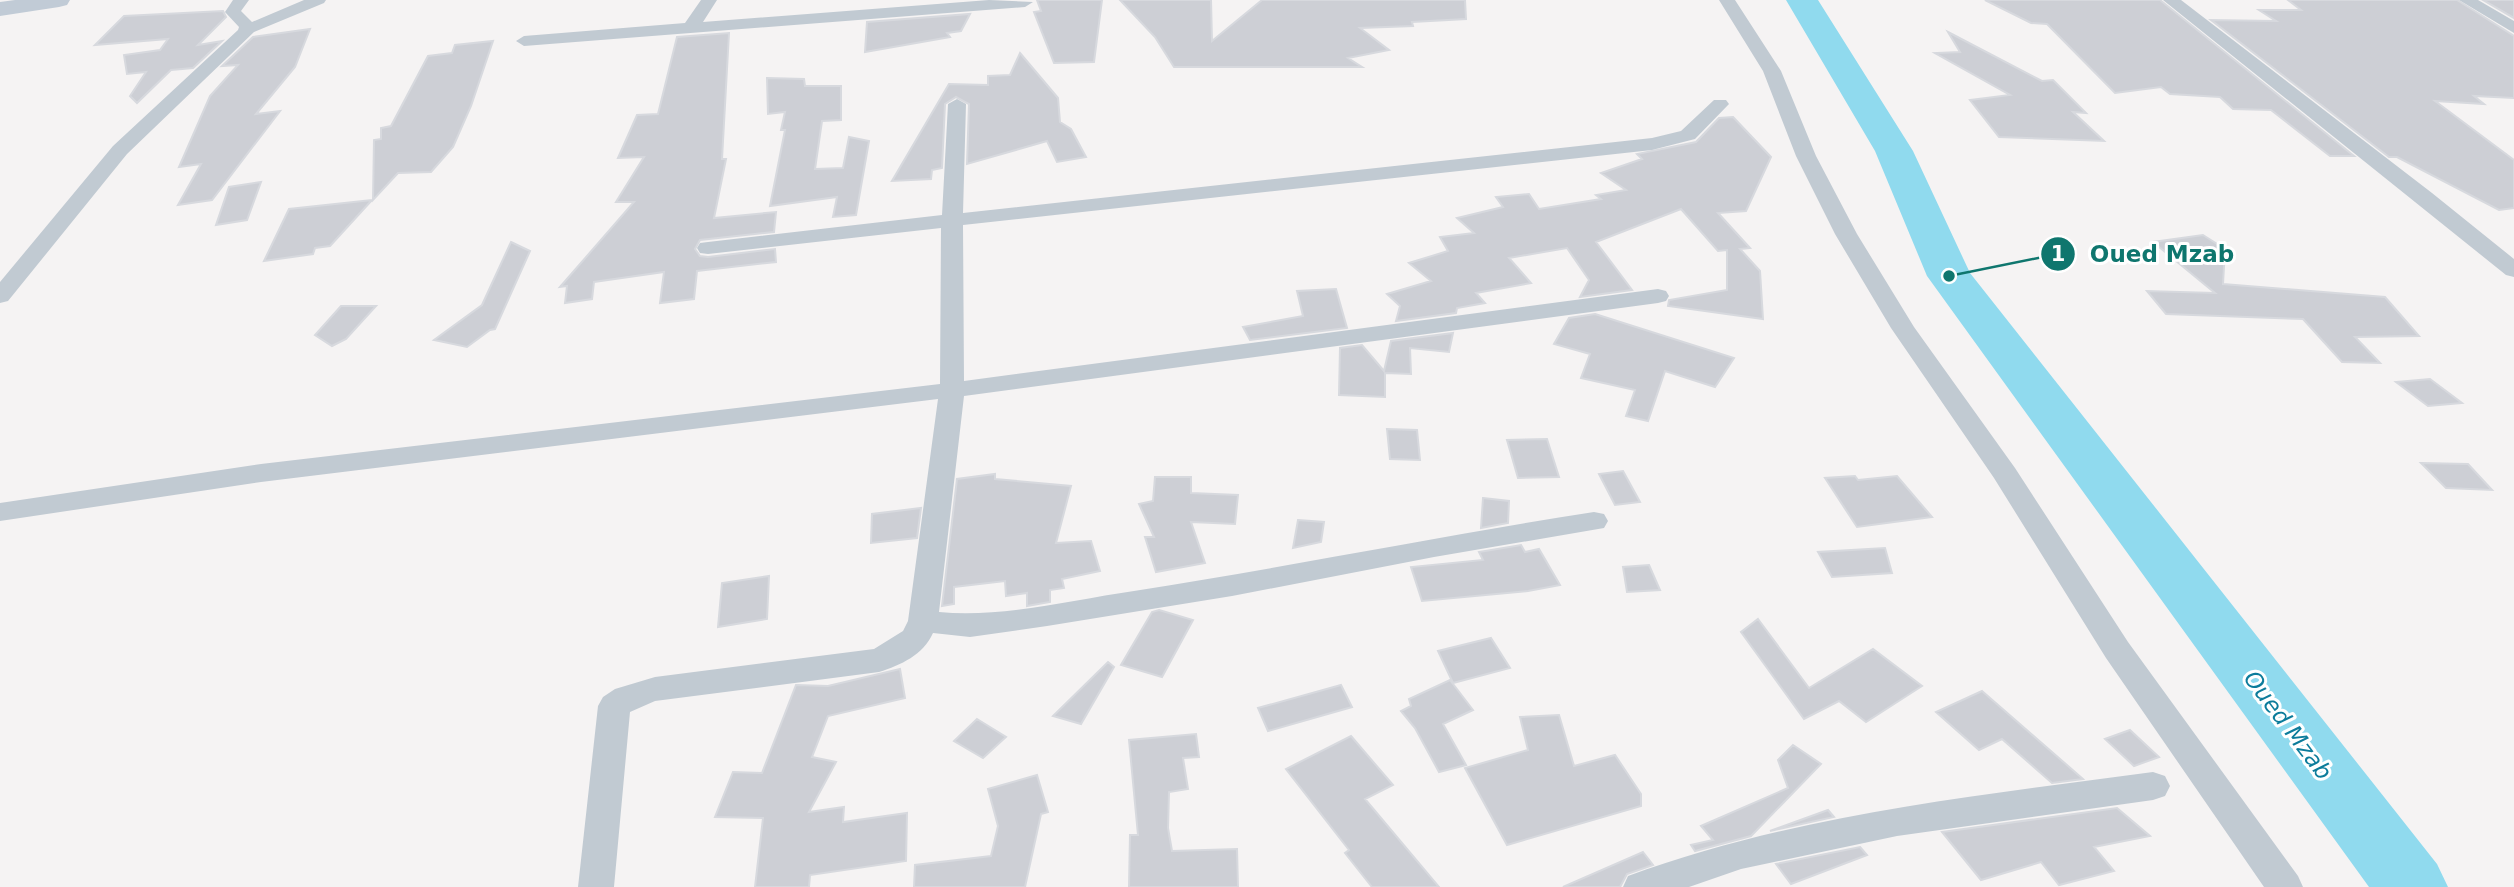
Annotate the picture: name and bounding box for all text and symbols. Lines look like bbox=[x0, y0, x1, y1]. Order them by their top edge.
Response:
callout: Oued Mzab bbox=[2041, 232, 2248, 276]
text: Oued Mzab bbox=[2090, 241, 2234, 267]
text: 1 bbox=[2051, 242, 2065, 266]
water label: Oued Mzab bbox=[2239, 666, 2337, 784]

